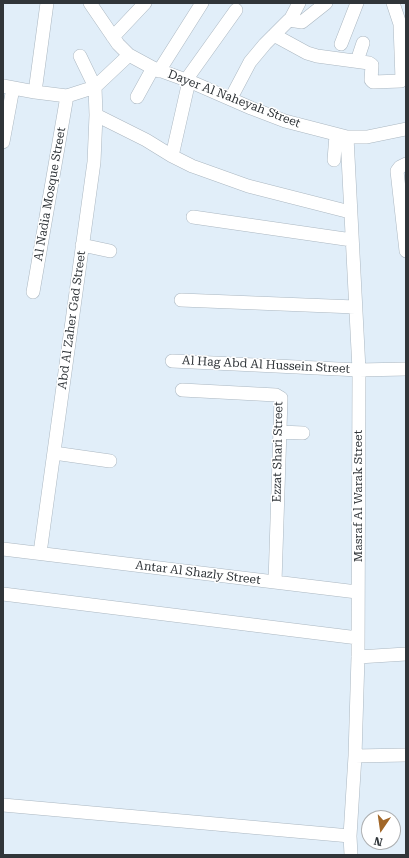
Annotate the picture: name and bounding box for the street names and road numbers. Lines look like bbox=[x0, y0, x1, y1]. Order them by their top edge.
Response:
street label: Dayer Al Naheyah Street bbox=[166, 67, 302, 131]
street label: Al Nadia Mosque Street bbox=[31, 126, 69, 262]
street label: Abd Al Zaher Gad Street bbox=[55, 250, 89, 390]
street label: Al Hag Abd Al Hussein Street bbox=[182, 353, 350, 377]
street label: Ezzat Shari Street bbox=[270, 401, 286, 503]
street label: Masraf Al Warak Street bbox=[351, 430, 365, 562]
street label: Antar Al Shazly Street bbox=[135, 558, 261, 588]

